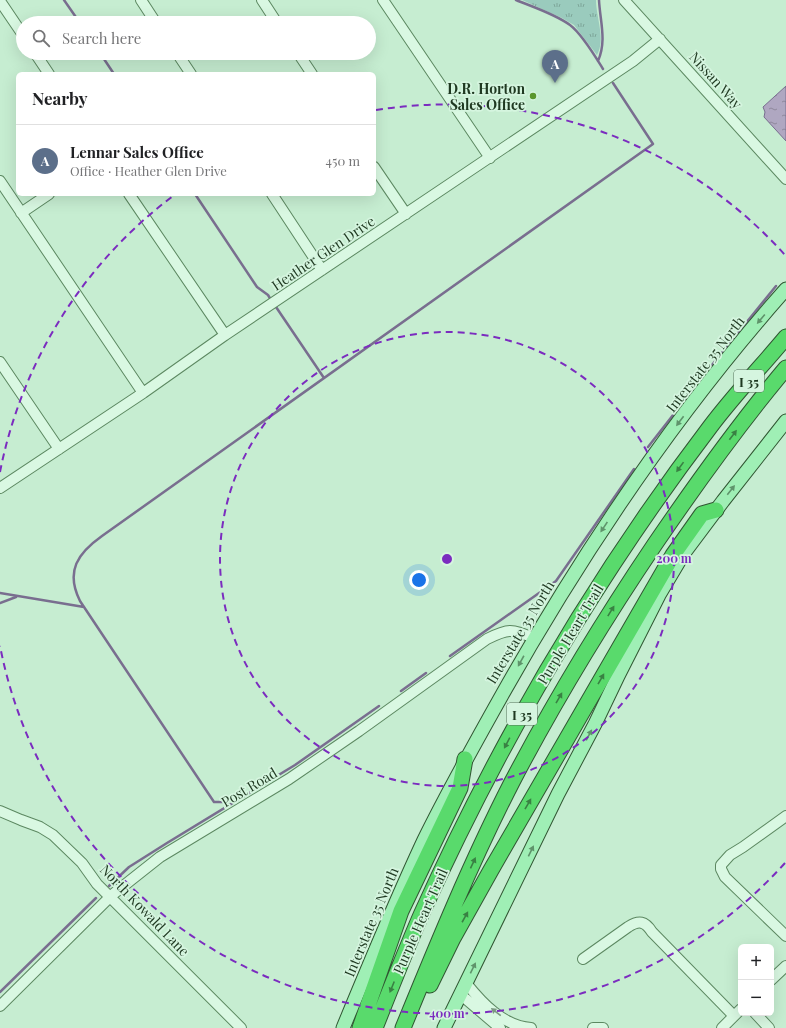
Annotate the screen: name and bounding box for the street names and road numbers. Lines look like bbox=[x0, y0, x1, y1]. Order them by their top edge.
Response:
street label: Nissan Way bbox=[685, 47, 747, 113]
street label: Heather Glen Drive bbox=[268, 211, 378, 295]
street label: Interstate 35 North bbox=[661, 311, 749, 416]
road number: I 35 bbox=[734, 370, 764, 392]
street label: Interstate 35 North bbox=[482, 576, 559, 687]
street label: Purple Heart Trail bbox=[533, 580, 607, 688]
road number: I 35 bbox=[507, 703, 537, 725]
street label: Post Road bbox=[218, 763, 280, 811]
street label: North Kowald Lane bbox=[96, 860, 194, 960]
street label: Interstate 35 North bbox=[339, 864, 403, 980]
street label: Purple Heart Trail bbox=[388, 865, 452, 977]

